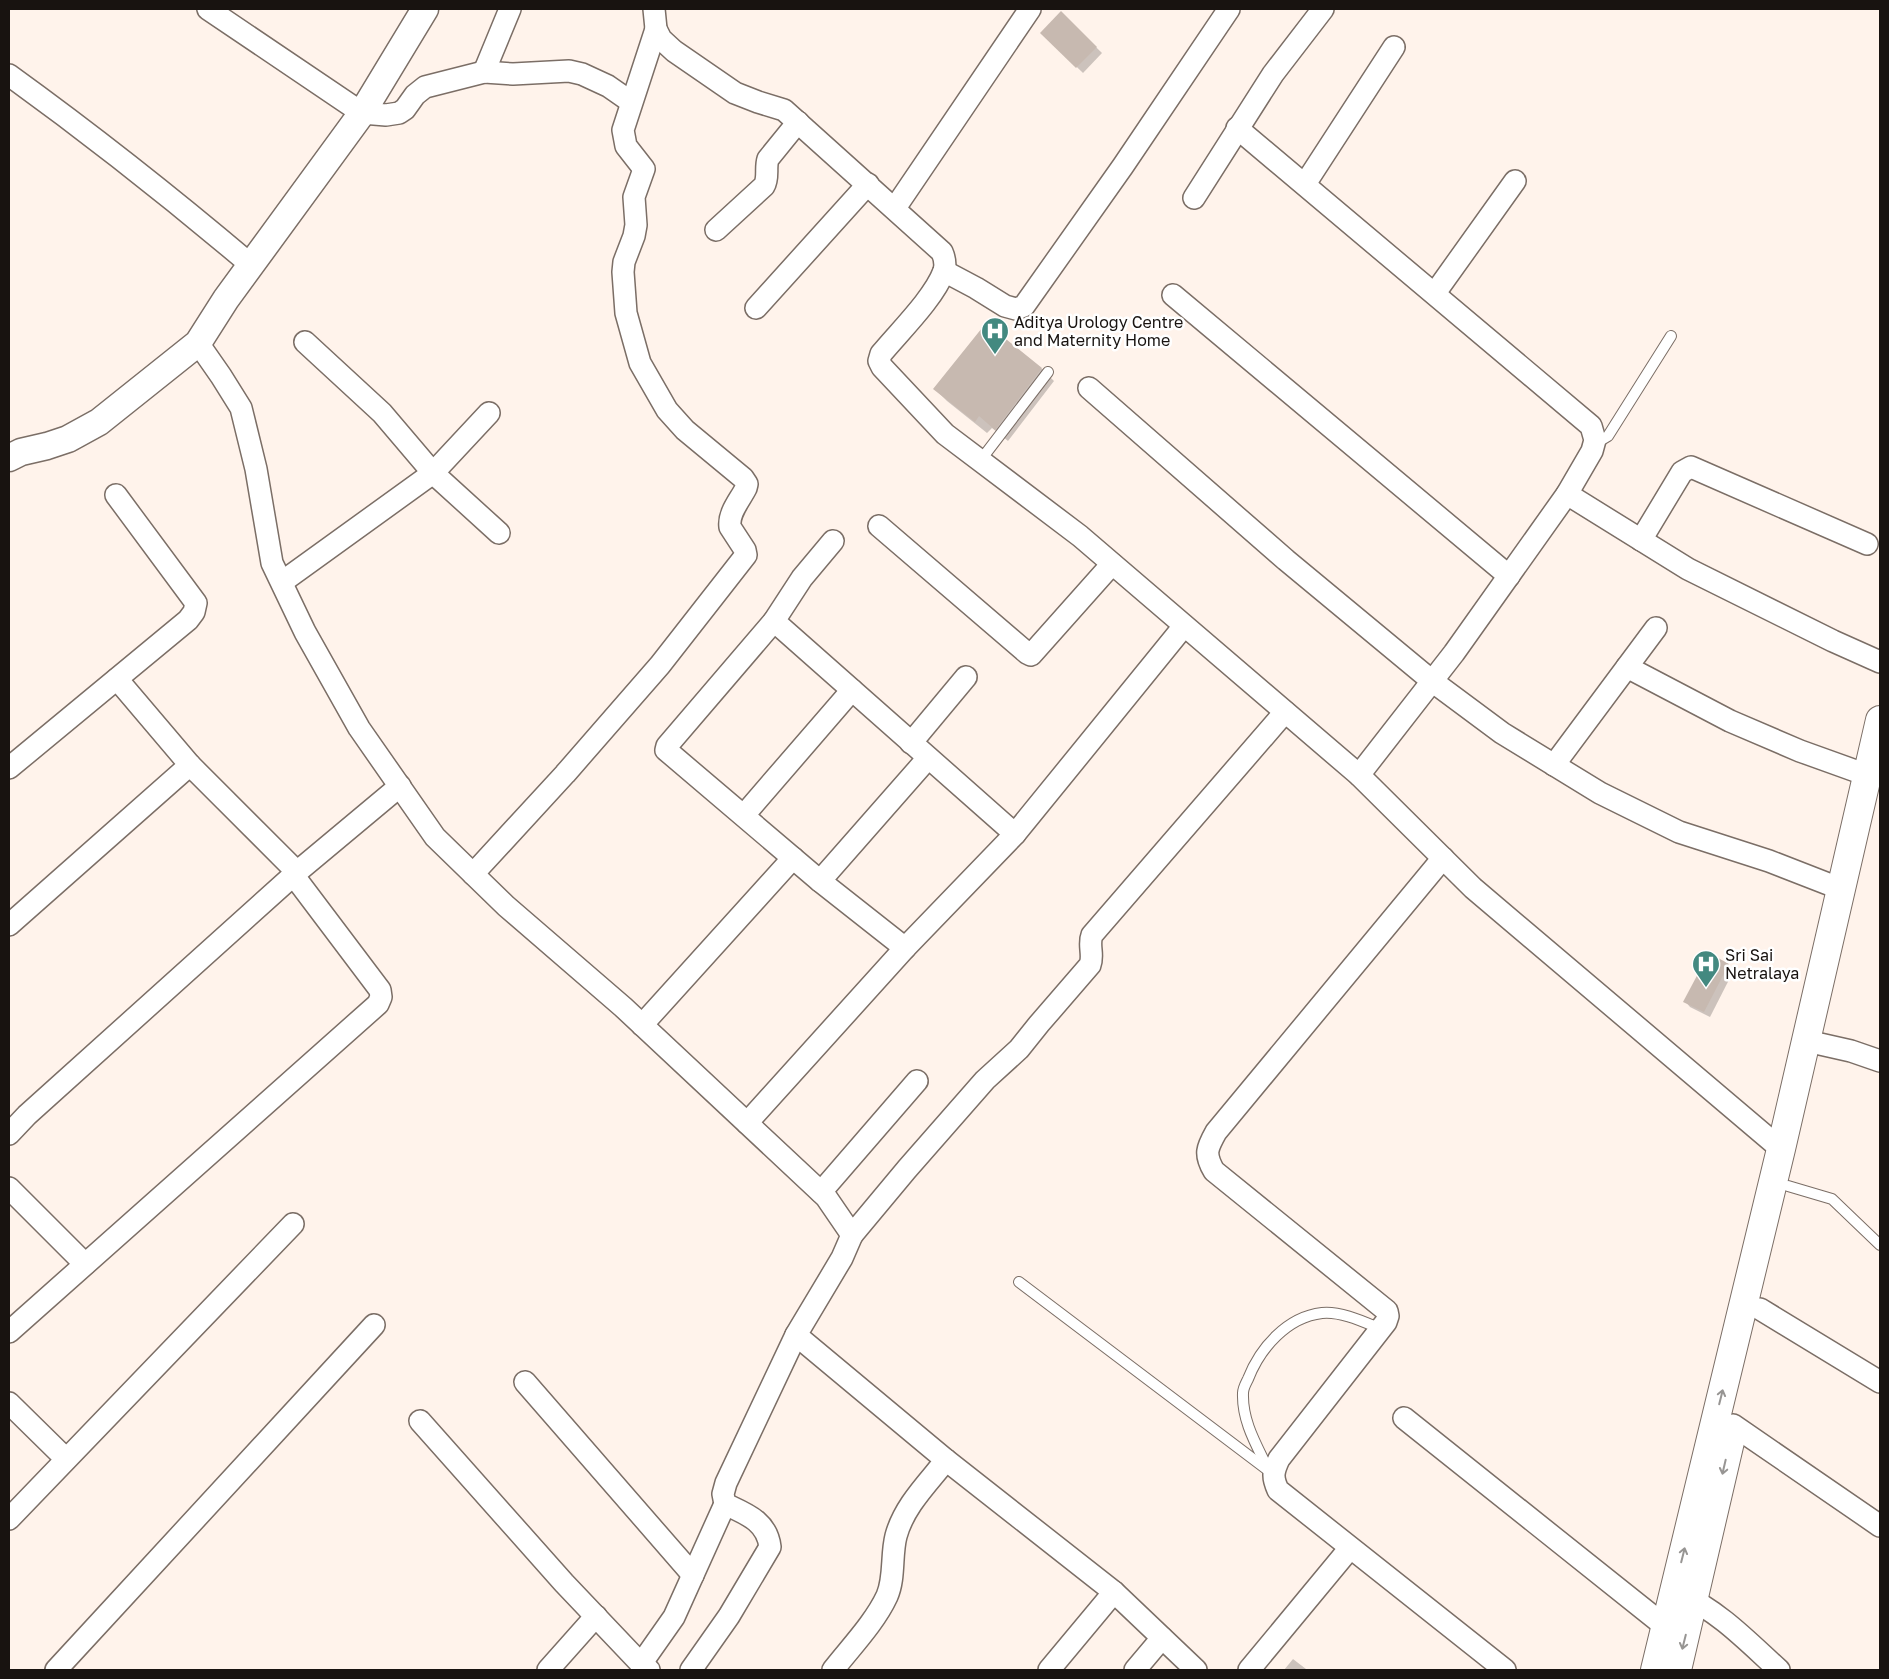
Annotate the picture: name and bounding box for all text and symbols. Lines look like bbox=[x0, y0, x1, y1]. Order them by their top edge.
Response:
place label: Aditya Urology Centre and Maternity Home bbox=[1014, 312, 1183, 350]
hospital icon: Aditya Urology Centre and Maternity Home bbox=[980, 316, 1010, 355]
place label: Sri Sai Netralaya bbox=[1725, 945, 1799, 983]
hospital icon: Sri Sai Netralaya bbox=[1691, 949, 1721, 988]
one-way arrow bbox=[1717, 1389, 1726, 1405]
one-way arrow bbox=[1719, 1459, 1728, 1475]
one-way arrow bbox=[1679, 1547, 1688, 1563]
one-way arrow bbox=[1679, 1634, 1688, 1650]

